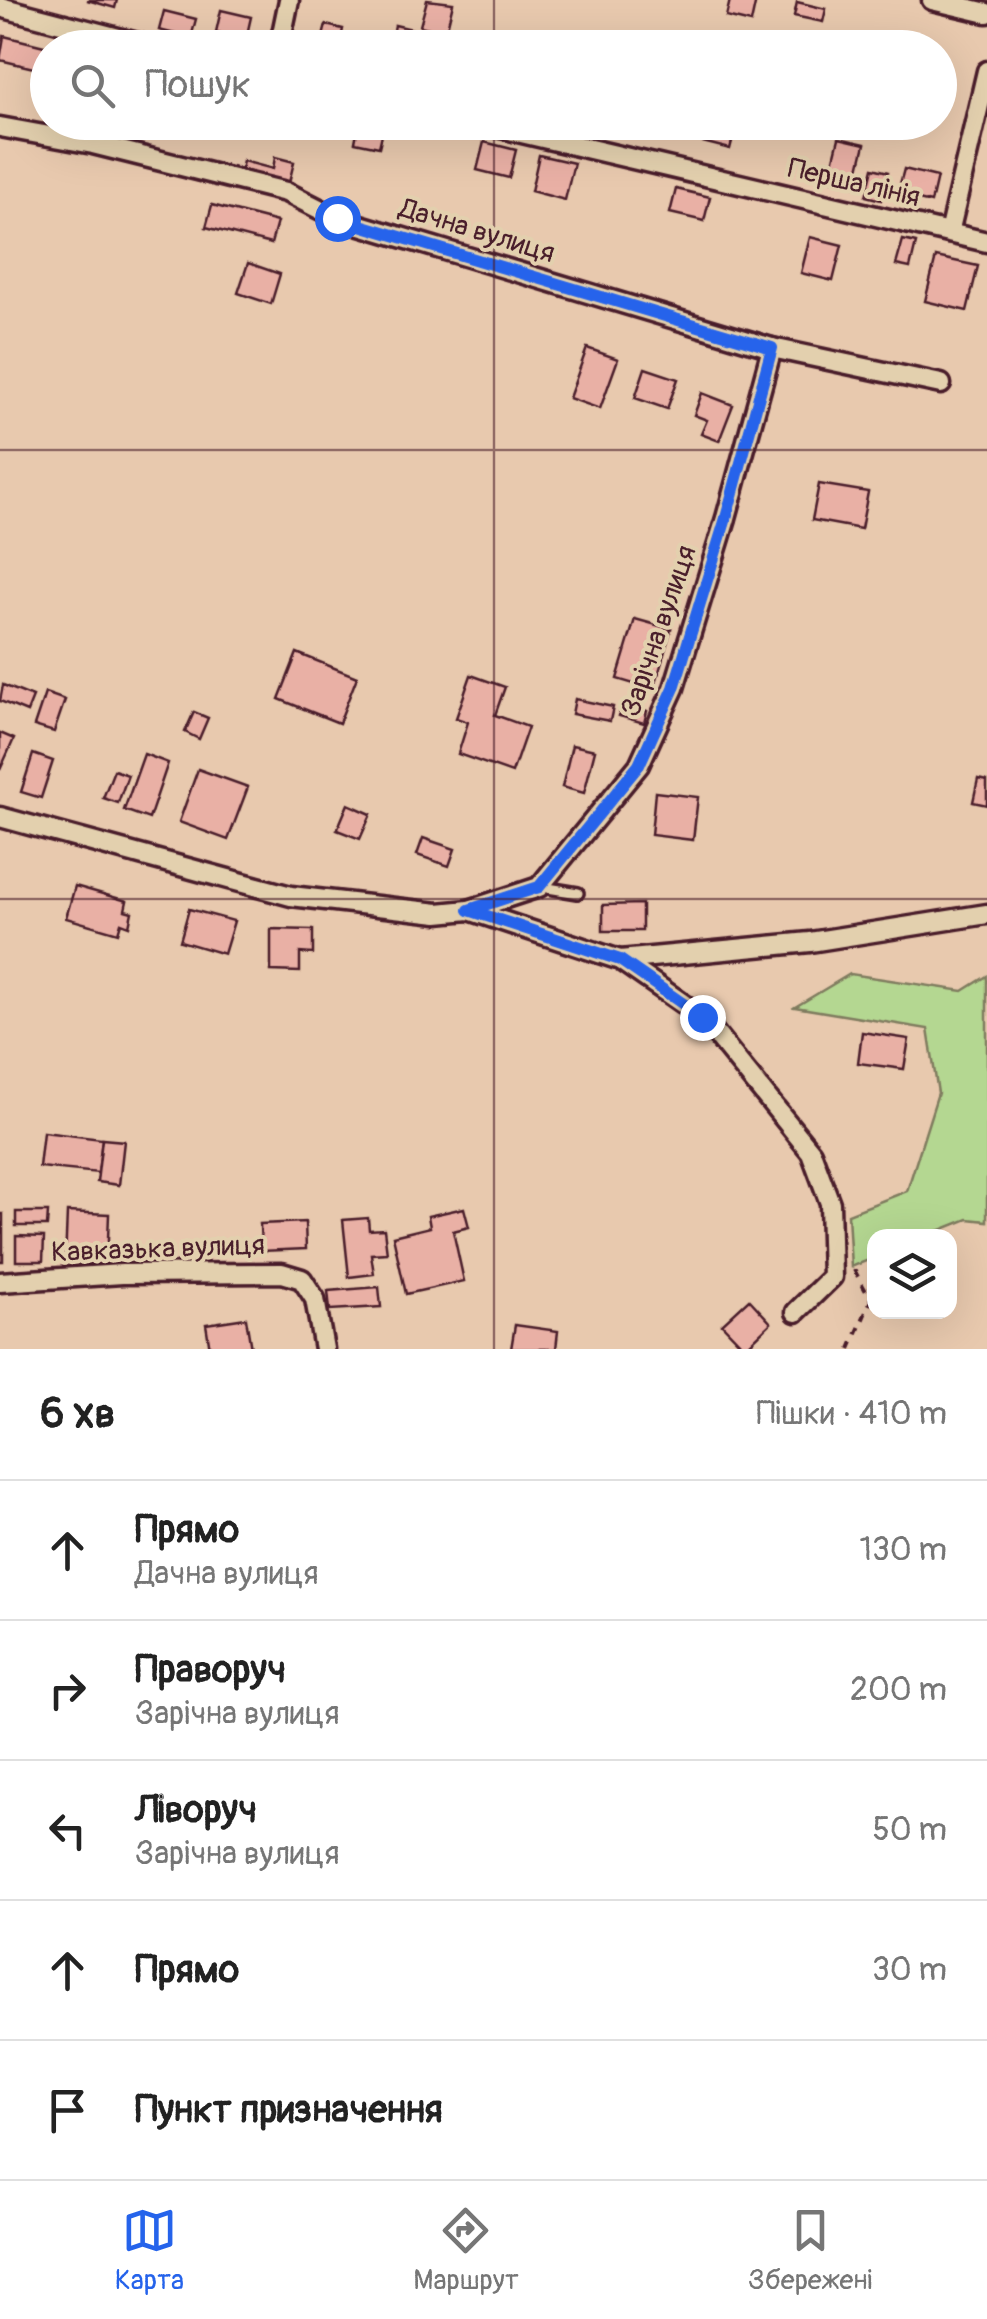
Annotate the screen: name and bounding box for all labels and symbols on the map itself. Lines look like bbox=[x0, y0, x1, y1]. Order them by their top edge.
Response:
street label: Перша лінія bbox=[784, 151, 924, 215]
street label: Дачна вулиця bbox=[394, 190, 559, 271]
route start bbox=[315, 196, 361, 242]
street label: Зарічна вулиця bbox=[613, 541, 705, 721]
route end bbox=[680, 995, 726, 1041]
street label: Кавказька вулиця bbox=[50, 1228, 266, 1270]

